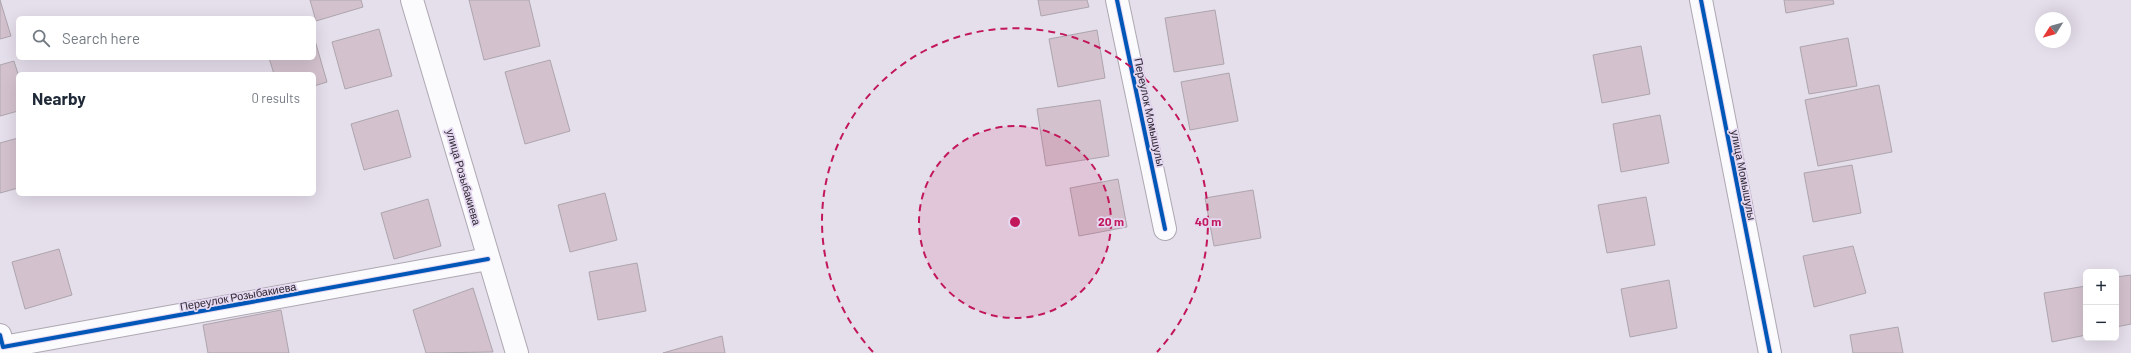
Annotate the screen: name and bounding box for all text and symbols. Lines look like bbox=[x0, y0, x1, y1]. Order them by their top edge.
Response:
north arrow bbox=[2035, 12, 2071, 48]
search box bbox=[16, 16, 316, 60]
icon: search bbox=[30, 27, 52, 49]
text: Search here bbox=[62, 29, 140, 47]
street label: Переулок Момышулы bbox=[1132, 57, 1168, 167]
text: Nearby bbox=[32, 88, 86, 108]
text: 0 results bbox=[251, 90, 300, 106]
street label: улица Розыбакиева bbox=[444, 127, 484, 227]
street label: улица Момышулы bbox=[1729, 129, 1759, 221]
text: 20 m bbox=[1098, 214, 1124, 228]
text: 40 m bbox=[1195, 214, 1221, 228]
centre of rings bbox=[1008, 215, 1022, 229]
map controls bbox=[2083, 269, 2119, 341]
button: + bbox=[2083, 269, 2119, 305]
street label: Переулок Розыбакиева bbox=[179, 279, 298, 313]
button: − bbox=[2083, 305, 2119, 341]

